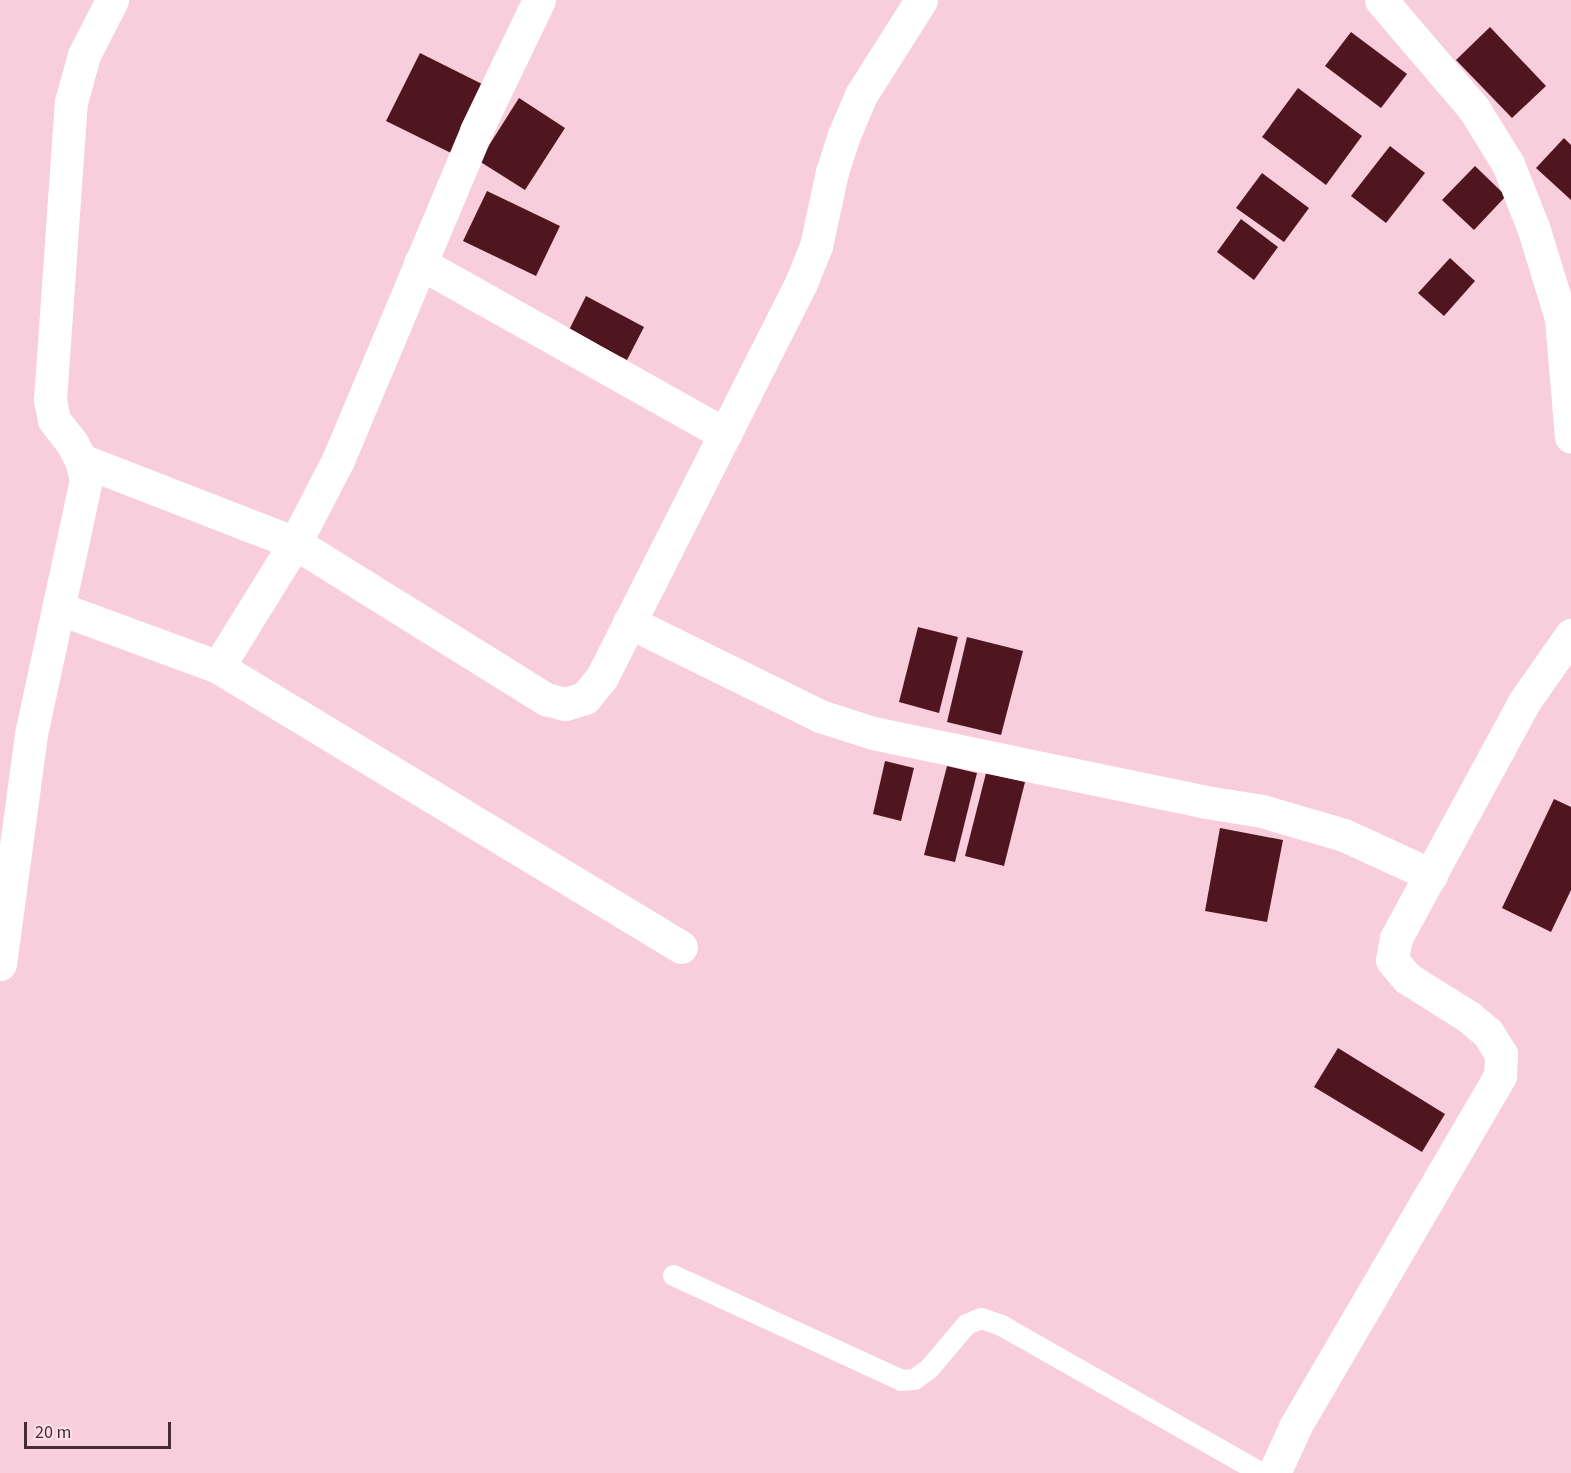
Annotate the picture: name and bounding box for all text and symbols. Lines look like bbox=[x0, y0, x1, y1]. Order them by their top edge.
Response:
scale bar bbox=[27, 1410, 174, 1448]
text: 20 m bbox=[35, 1420, 71, 1445]

